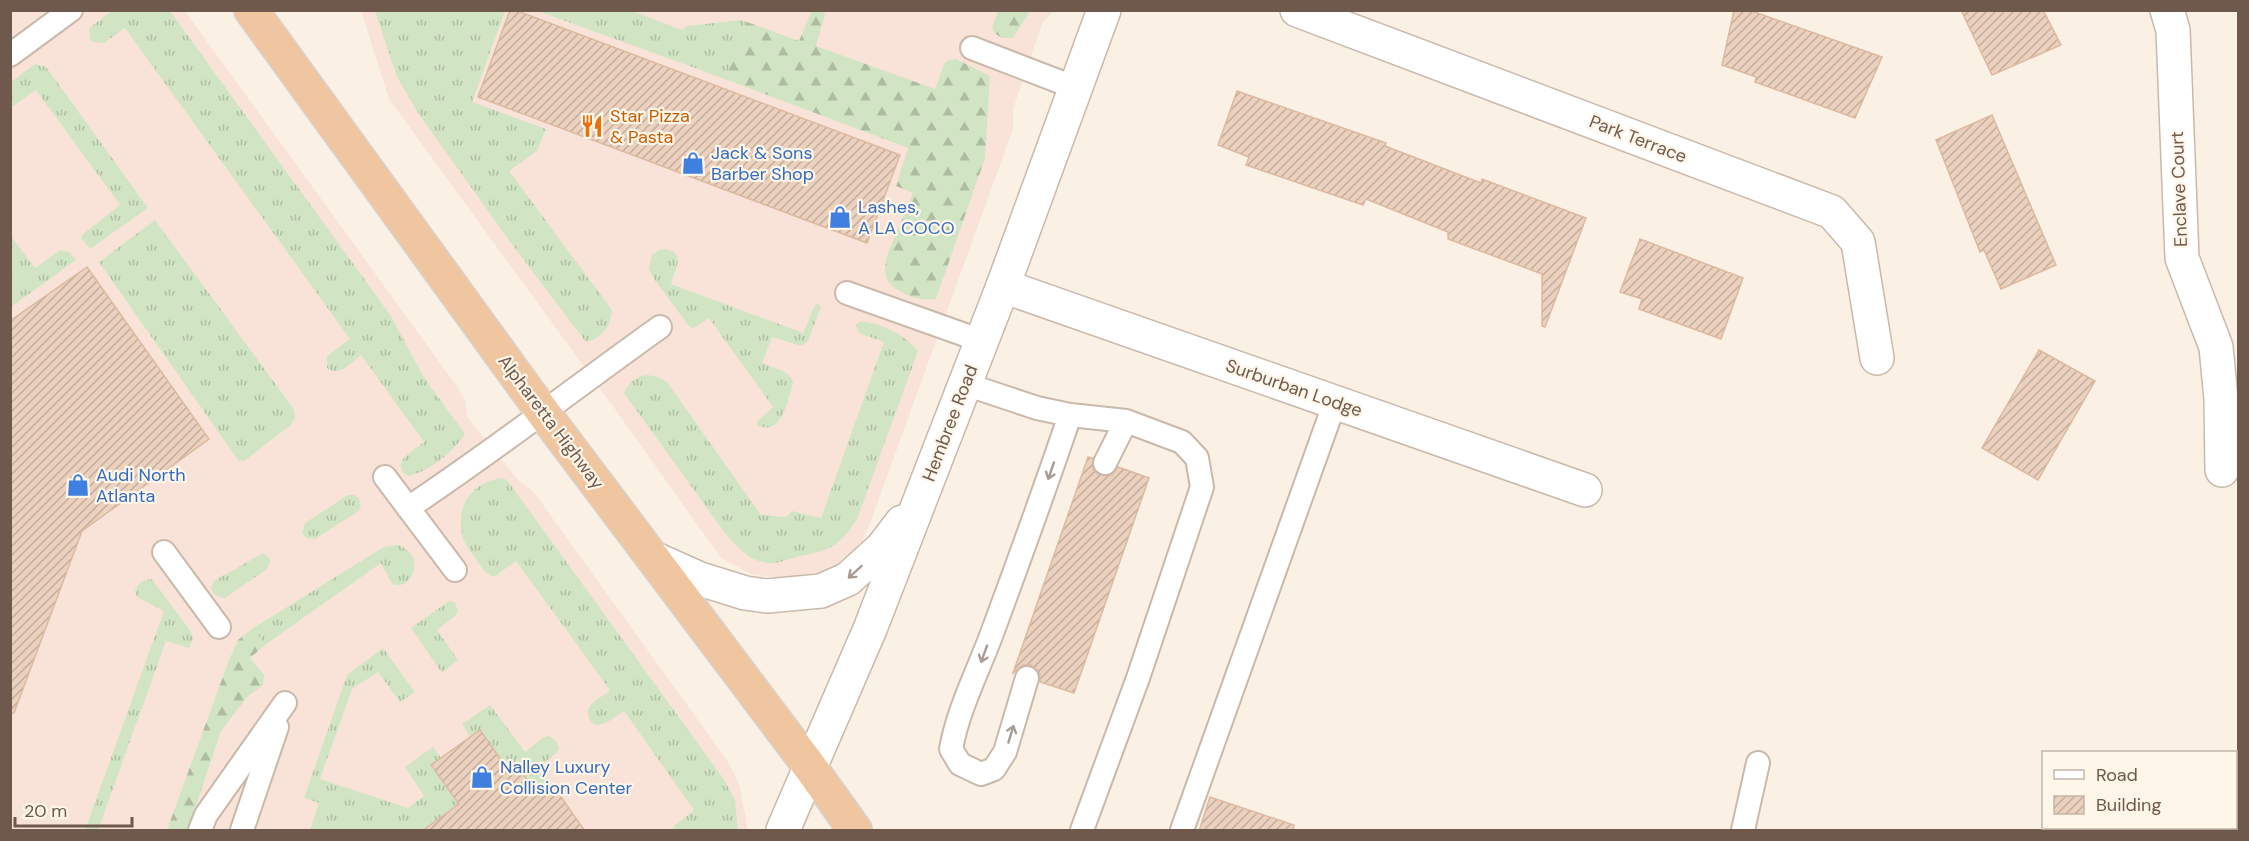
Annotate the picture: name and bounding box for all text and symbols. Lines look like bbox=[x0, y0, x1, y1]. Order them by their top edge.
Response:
place label: Star Pizza & Pasta bbox=[610, 104, 690, 149]
street label: Park Terrace bbox=[1586, 109, 1690, 169]
restaurant icon: Star Pizza & Pasta bbox=[579, 113, 605, 139]
street label: Enclave Court bbox=[2165, 131, 2193, 247]
place label: Jack & Sons Barber Shop bbox=[711, 141, 814, 186]
shop icon: Jack & Sons Barber Shop bbox=[680, 150, 706, 176]
place label: Lashes, A LA COCO bbox=[858, 195, 955, 240]
shop icon: Lashes, A LA COCO bbox=[827, 204, 853, 230]
street label: Alpharetta Highway bbox=[493, 350, 609, 494]
street label: Surburban Lodge bbox=[1223, 353, 1365, 423]
street label: Hembree Road bbox=[917, 361, 983, 485]
one-way arrow bbox=[1045, 461, 1056, 479]
place label: Audi North Atlanta bbox=[96, 463, 186, 508]
shop icon: Audi North Atlanta bbox=[65, 472, 91, 498]
one-way arrow bbox=[848, 565, 863, 579]
one-way arrow bbox=[978, 644, 989, 663]
one-way arrow bbox=[1006, 725, 1017, 744]
legend bbox=[2042, 751, 2237, 829]
place label: Nalley Luxury Collision Center bbox=[500, 755, 633, 800]
text: Road bbox=[2096, 763, 2138, 787]
shop icon: Nalley Luxury Collision Center bbox=[469, 764, 495, 790]
scale bar bbox=[15, 790, 132, 828]
text: Building bbox=[2096, 793, 2161, 817]
text: 20 m bbox=[24, 799, 67, 823]

